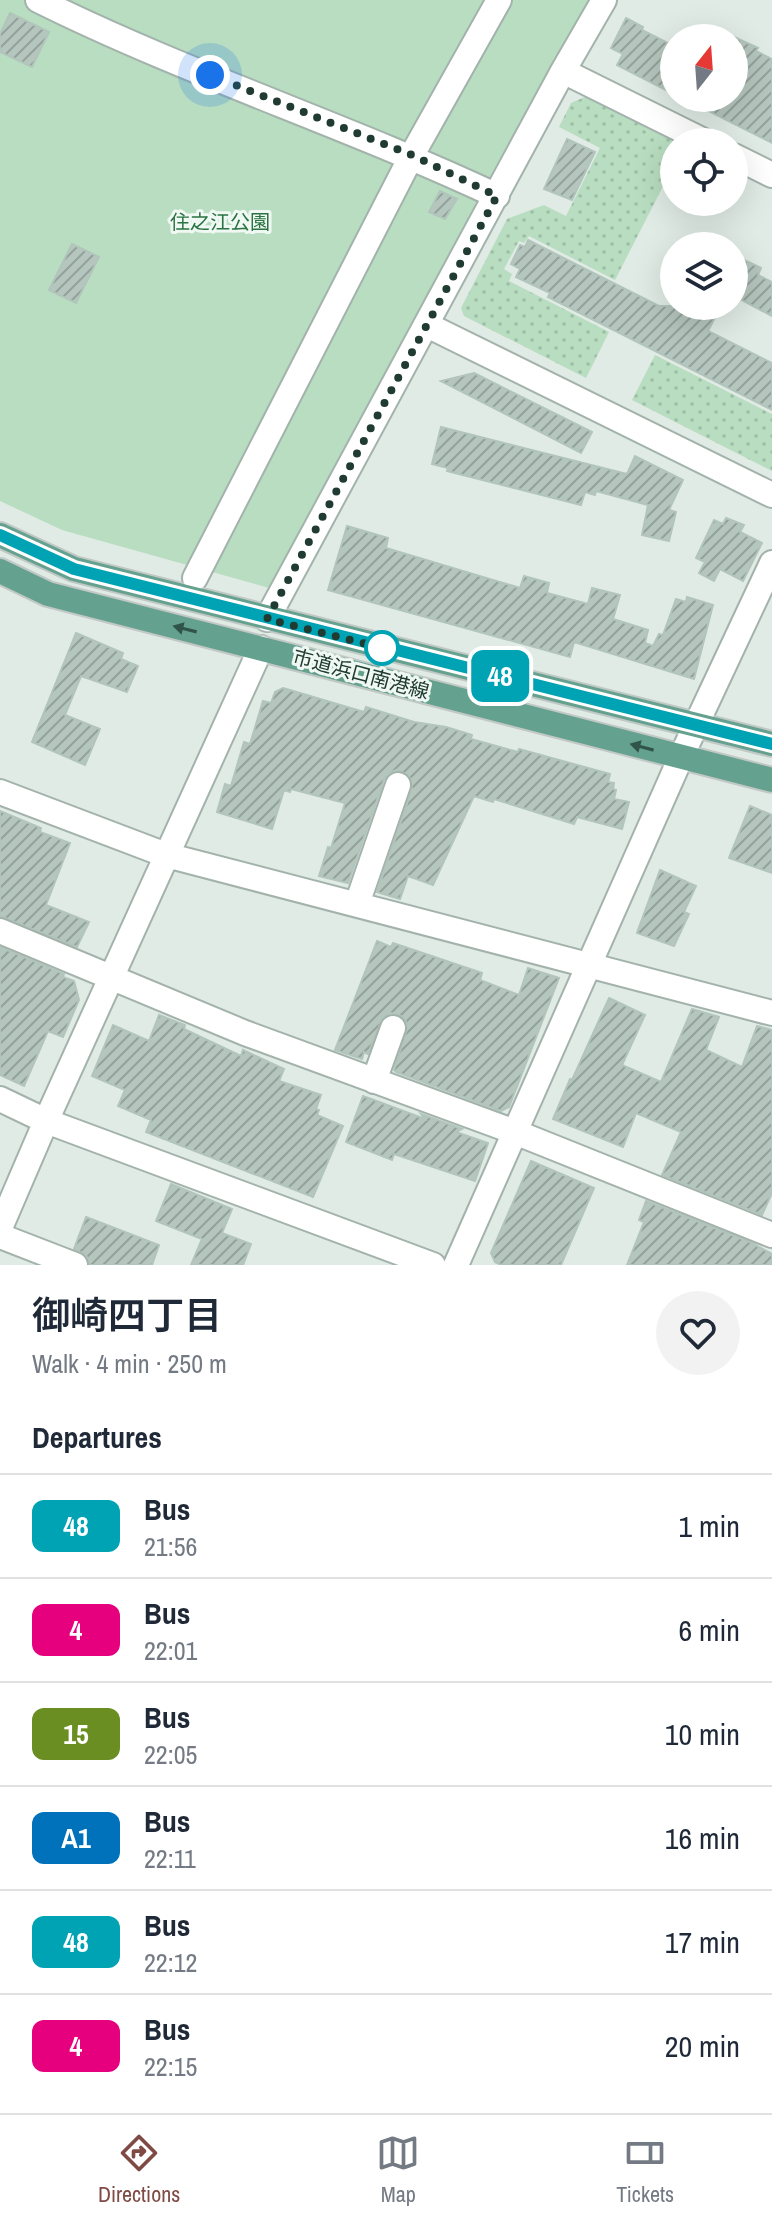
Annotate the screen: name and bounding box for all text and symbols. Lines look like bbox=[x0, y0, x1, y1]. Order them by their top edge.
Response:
north arrow bbox=[660, 24, 748, 112]
map controls bbox=[660, 24, 748, 320]
your location bbox=[190, 55, 230, 95]
button: locate bbox=[660, 128, 748, 216]
park label: 住之江公園 bbox=[170, 208, 270, 235]
button: layers bbox=[660, 232, 748, 320]
one-way arrow bbox=[173, 622, 198, 635]
unlabelled marker bbox=[365, 631, 399, 665]
street label: 市道浜口南港線 bbox=[290, 642, 432, 705]
line badge: 48 bbox=[464, 650, 536, 702]
text: 48 bbox=[487, 657, 513, 695]
one-way arrow bbox=[630, 741, 655, 753]
text: 御崎四丁目 bbox=[32, 1290, 222, 1341]
button: heart bbox=[656, 1291, 740, 1375]
text: Walk · 4 min · 250 m bbox=[32, 1346, 227, 1381]
text: Departures bbox=[32, 1417, 162, 1457]
text: Bus bbox=[144, 1489, 190, 1529]
text: 1 min bbox=[678, 1506, 740, 1546]
text: 48 bbox=[63, 1507, 89, 1545]
text: 21:56 bbox=[144, 1529, 197, 1564]
text: Bus bbox=[144, 1593, 190, 1633]
text: 6 min bbox=[678, 1610, 740, 1650]
text: 4 bbox=[70, 1611, 82, 1649]
text: 22:01 bbox=[144, 1633, 197, 1668]
text: Bus bbox=[144, 1697, 190, 1737]
text: 10 min bbox=[665, 1714, 740, 1754]
text: 15 bbox=[63, 1715, 89, 1753]
text: 22:05 bbox=[144, 1737, 197, 1772]
text: Bus bbox=[144, 1801, 190, 1841]
text: 16 min bbox=[665, 1818, 740, 1858]
text: A1 bbox=[61, 1819, 91, 1857]
text: 22:11 bbox=[144, 1841, 196, 1876]
text: Bus bbox=[144, 1905, 190, 1945]
text: 17 min bbox=[665, 1922, 740, 1962]
text: 48 bbox=[63, 1923, 89, 1961]
text: 22:12 bbox=[144, 1945, 197, 1980]
text: Bus bbox=[144, 2009, 190, 2049]
text: 20 min bbox=[665, 2026, 740, 2066]
text: 4 bbox=[70, 2027, 82, 2065]
text: 22:15 bbox=[144, 2049, 197, 2084]
tab: Directions bbox=[98, 2131, 180, 2209]
tab: Map bbox=[376, 2131, 420, 2209]
tab: Tickets bbox=[616, 2131, 674, 2209]

